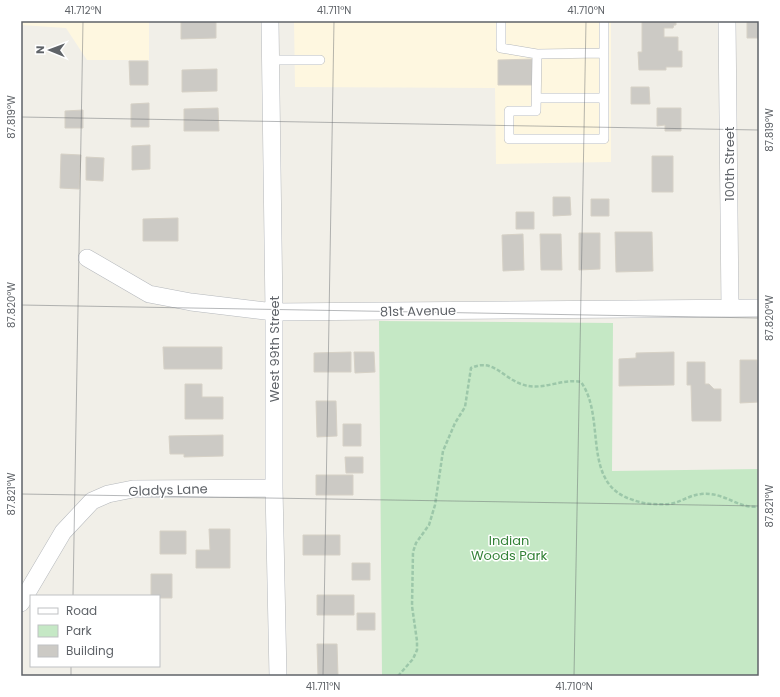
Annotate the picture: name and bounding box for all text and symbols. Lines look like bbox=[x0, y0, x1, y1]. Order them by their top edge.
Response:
text: 41.712°N bbox=[64, 3, 102, 18]
text: 41.711°N bbox=[317, 3, 351, 18]
text: 41.710°N bbox=[567, 3, 605, 18]
north arrow bbox=[30, 30, 70, 70]
text: N bbox=[32, 46, 48, 54]
text: 87.819°W bbox=[4, 95, 19, 139]
text: 87.819°W bbox=[762, 108, 777, 152]
street label: 100th Street bbox=[720, 126, 739, 202]
text: 87.820°W bbox=[4, 282, 19, 328]
street label: West 99th Street bbox=[265, 295, 284, 402]
text: 87.820°W bbox=[762, 295, 777, 341]
street label: 81st Avenue bbox=[380, 301, 456, 321]
text: 87.821°W bbox=[4, 472, 19, 516]
street label: Gladys Lane bbox=[128, 479, 208, 501]
text: 87.821°W bbox=[762, 484, 777, 528]
park label: Indian Woods Park bbox=[471, 531, 547, 565]
legend bbox=[30, 595, 160, 667]
text: Road bbox=[66, 602, 97, 619]
text: Park bbox=[66, 622, 93, 639]
text: Building bbox=[66, 642, 114, 659]
text: 41.711°N bbox=[306, 679, 340, 694]
text: 41.710°N bbox=[555, 679, 593, 694]

